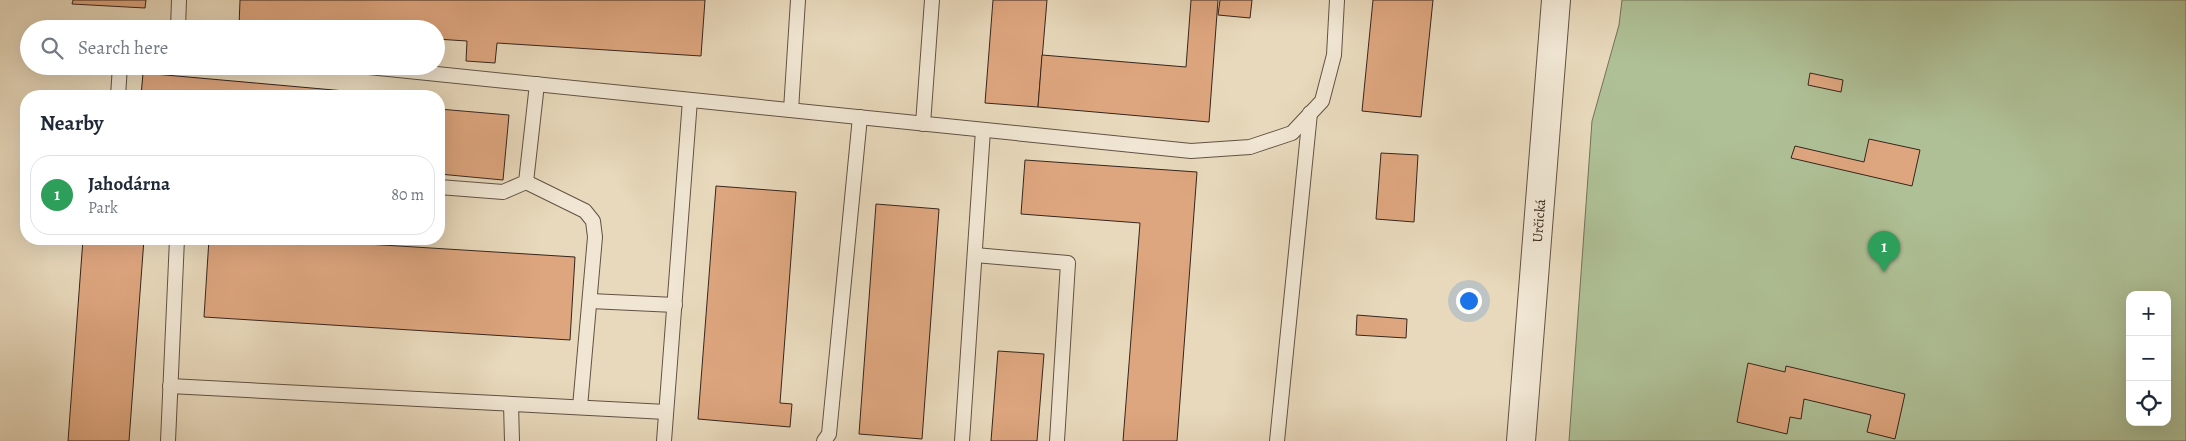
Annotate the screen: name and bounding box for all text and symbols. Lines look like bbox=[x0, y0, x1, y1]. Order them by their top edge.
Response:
search box bbox=[20, 20, 445, 75]
icon: search bbox=[38, 34, 66, 62]
text: Search here bbox=[78, 35, 168, 61]
text: Nearby bbox=[40, 109, 103, 137]
text: Jahodárna bbox=[88, 171, 170, 197]
text: 1 bbox=[54, 184, 60, 206]
text: 80 m bbox=[391, 184, 424, 206]
text: Park bbox=[88, 197, 118, 219]
street label: Určická bbox=[1527, 198, 1550, 243]
pin: 1 bbox=[1868, 231, 1900, 272]
your location bbox=[1456, 288, 1482, 314]
map controls bbox=[2126, 291, 2171, 426]
button: + bbox=[2126, 291, 2171, 336]
button: − bbox=[2126, 336, 2171, 381]
button: locate bbox=[2126, 381, 2171, 426]

